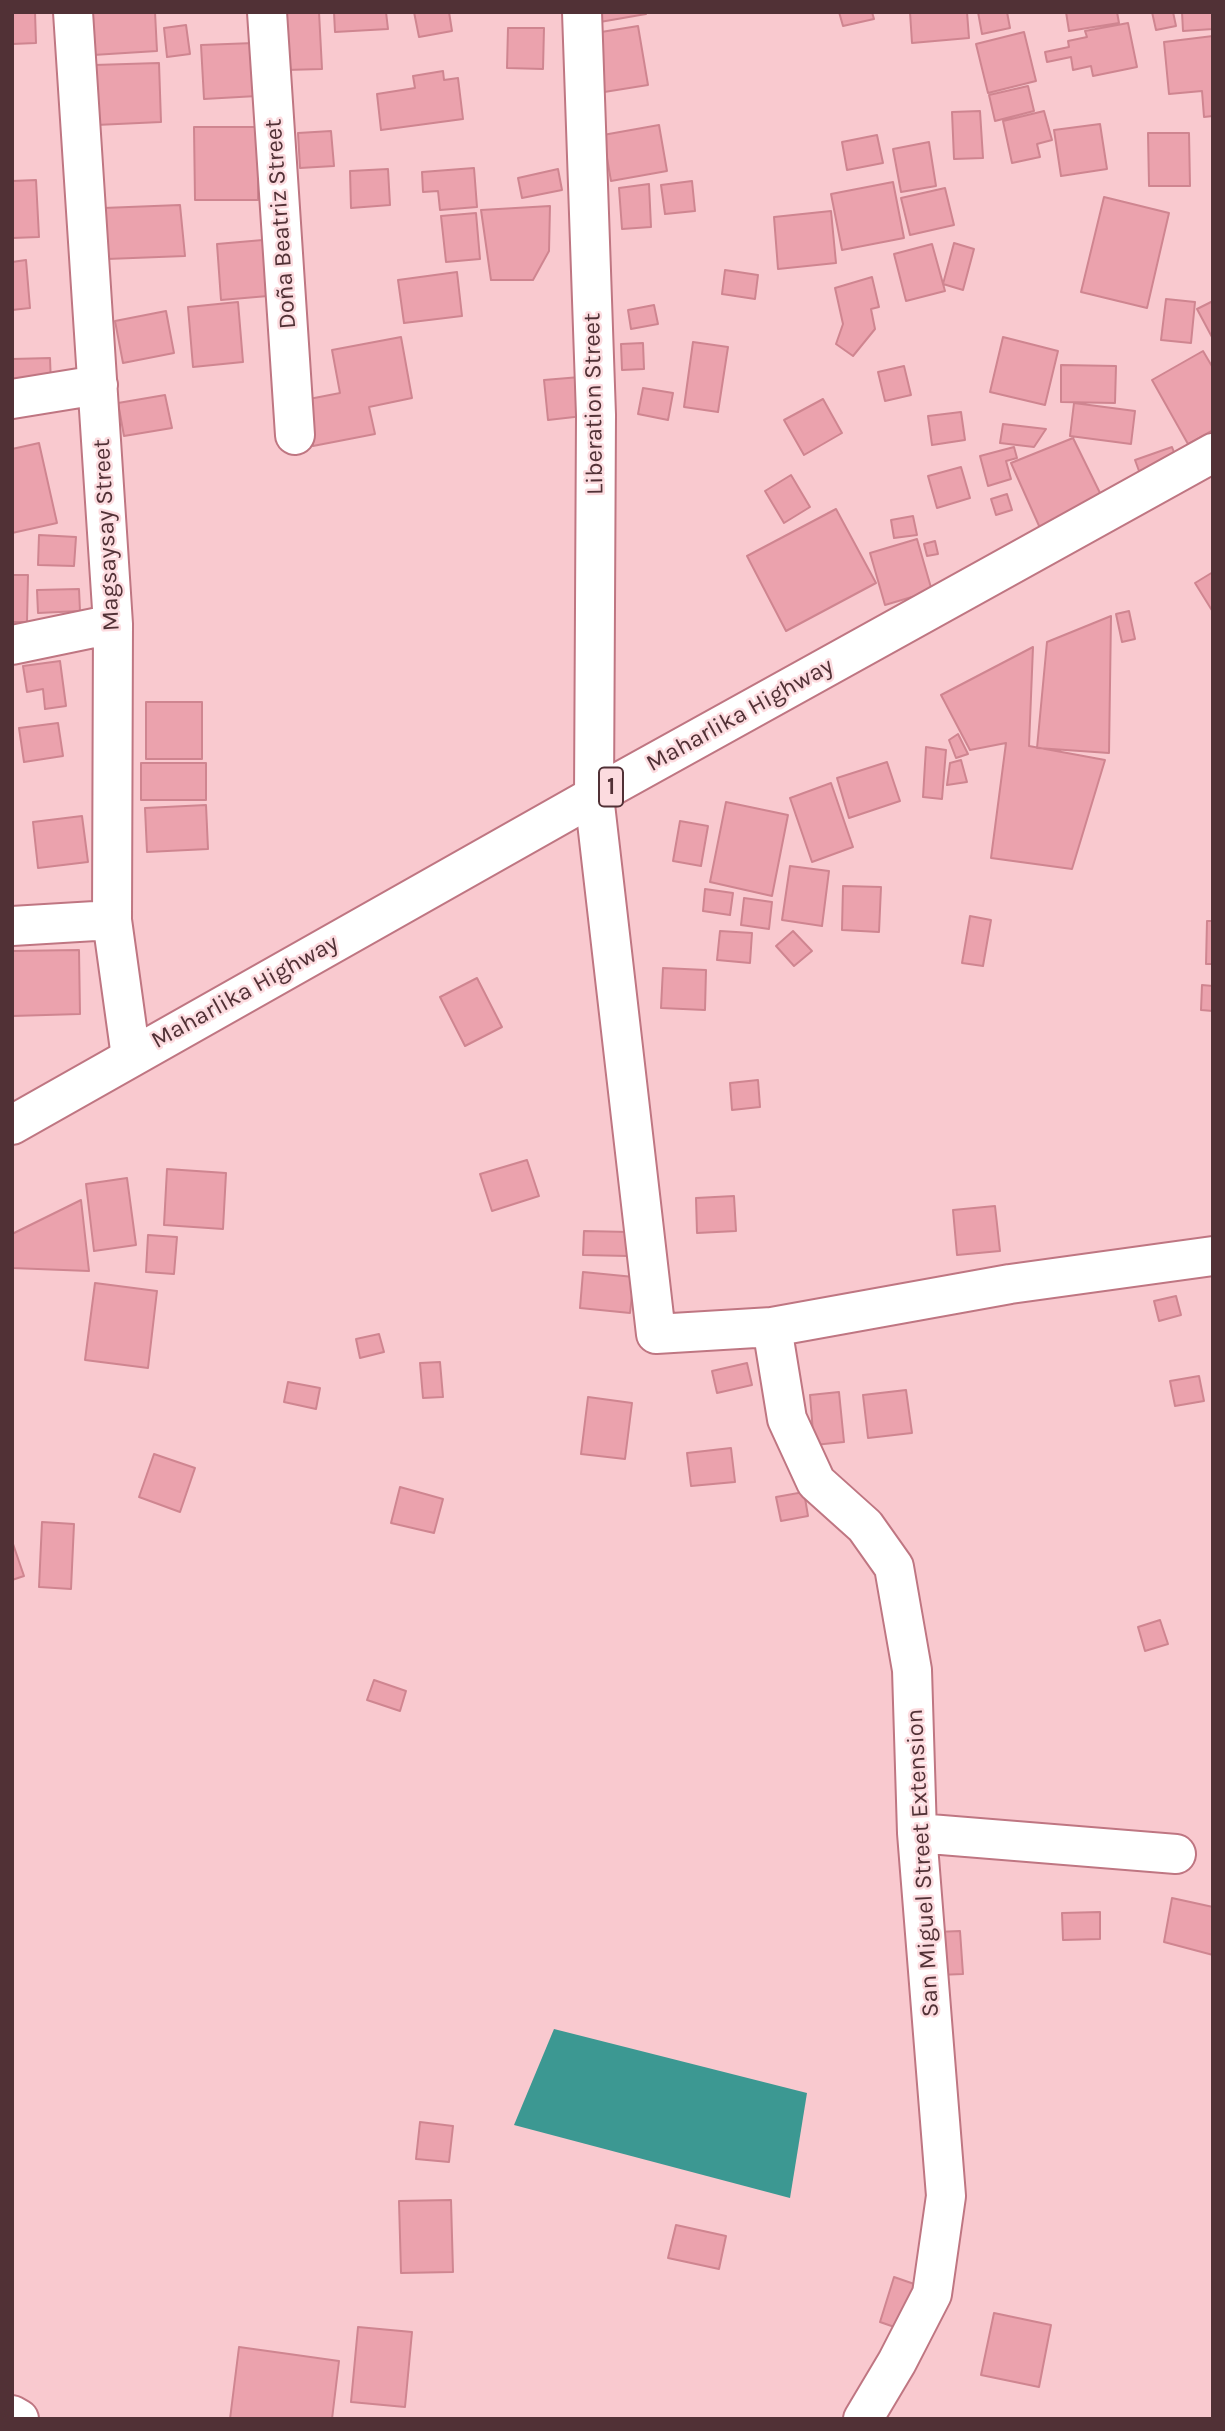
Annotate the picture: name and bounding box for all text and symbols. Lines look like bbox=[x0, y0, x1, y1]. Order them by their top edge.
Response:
street label: Doña Beatriz Street bbox=[259, 118, 303, 330]
street label: Liberation Street bbox=[578, 313, 610, 495]
street label: Magsaysay Street bbox=[88, 438, 126, 632]
street label: Maharlika Highway bbox=[642, 652, 838, 778]
road number: 1 bbox=[599, 768, 623, 806]
street label: Maharlika Highway bbox=[147, 929, 343, 1055]
street label: San Miguel Street Extension bbox=[901, 1708, 945, 2018]

